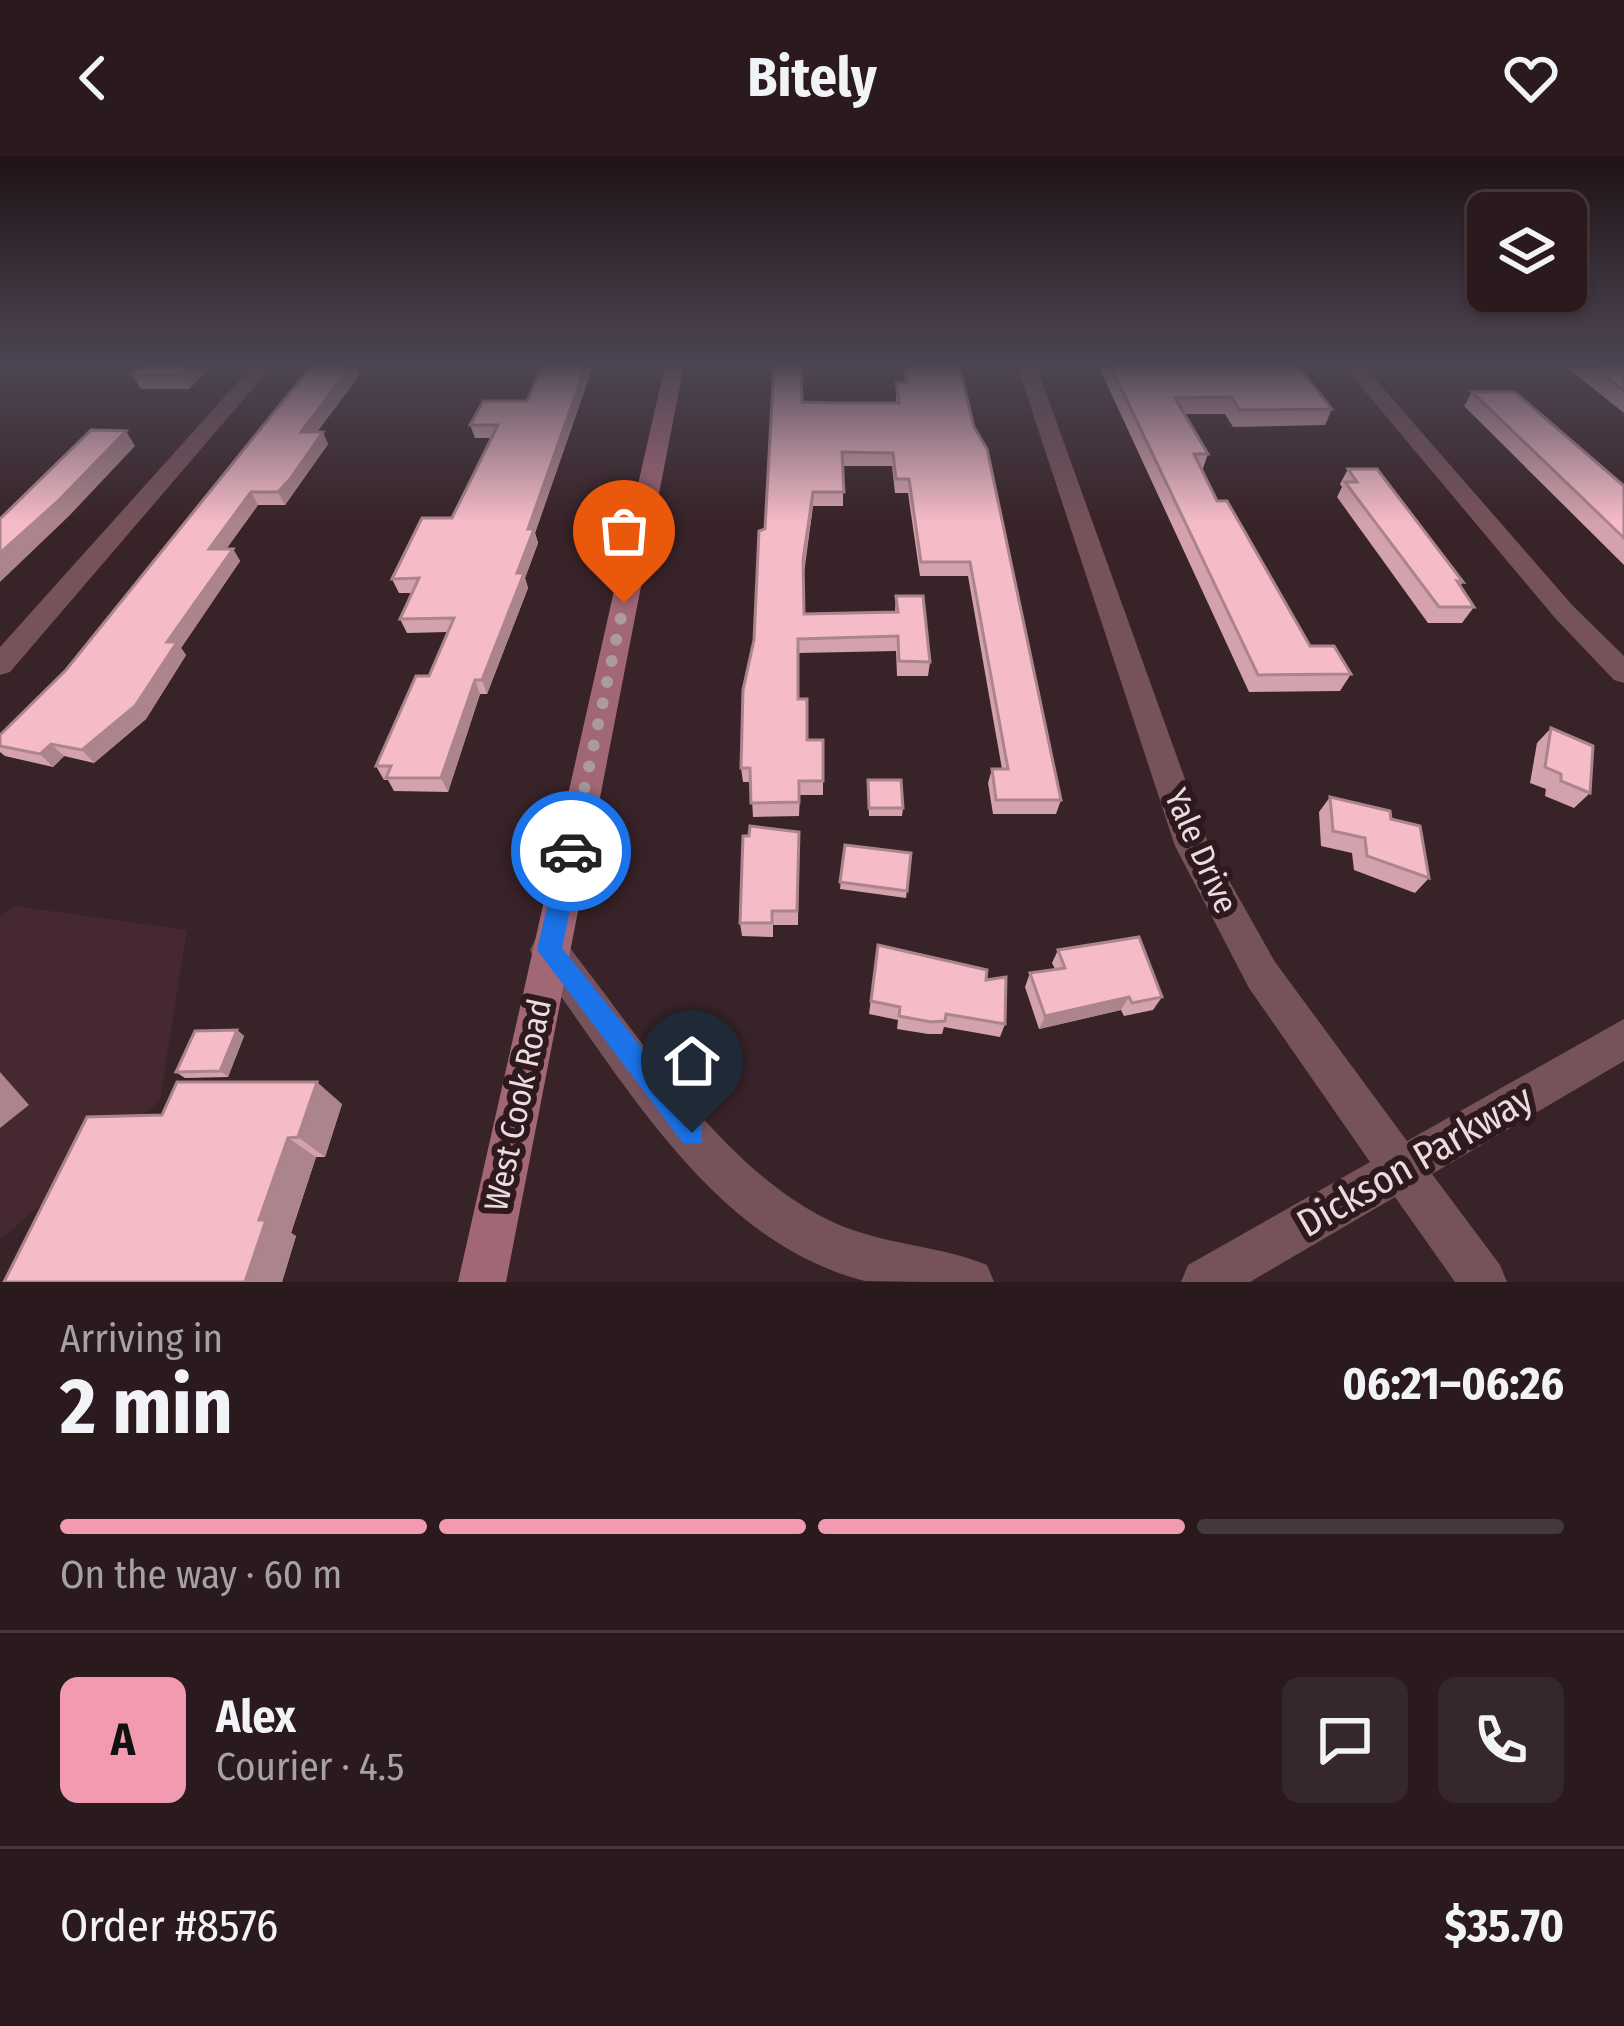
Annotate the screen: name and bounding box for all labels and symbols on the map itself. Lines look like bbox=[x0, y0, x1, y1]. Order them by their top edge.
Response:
pin bbox=[573, 480, 675, 603]
street label: Yale Drive bbox=[1156, 783, 1246, 919]
courier bbox=[511, 791, 631, 911]
street label: West Cook Road bbox=[476, 995, 560, 1215]
pin bbox=[641, 1010, 743, 1133]
street label: Dickson Parkway bbox=[1289, 1075, 1541, 1247]

